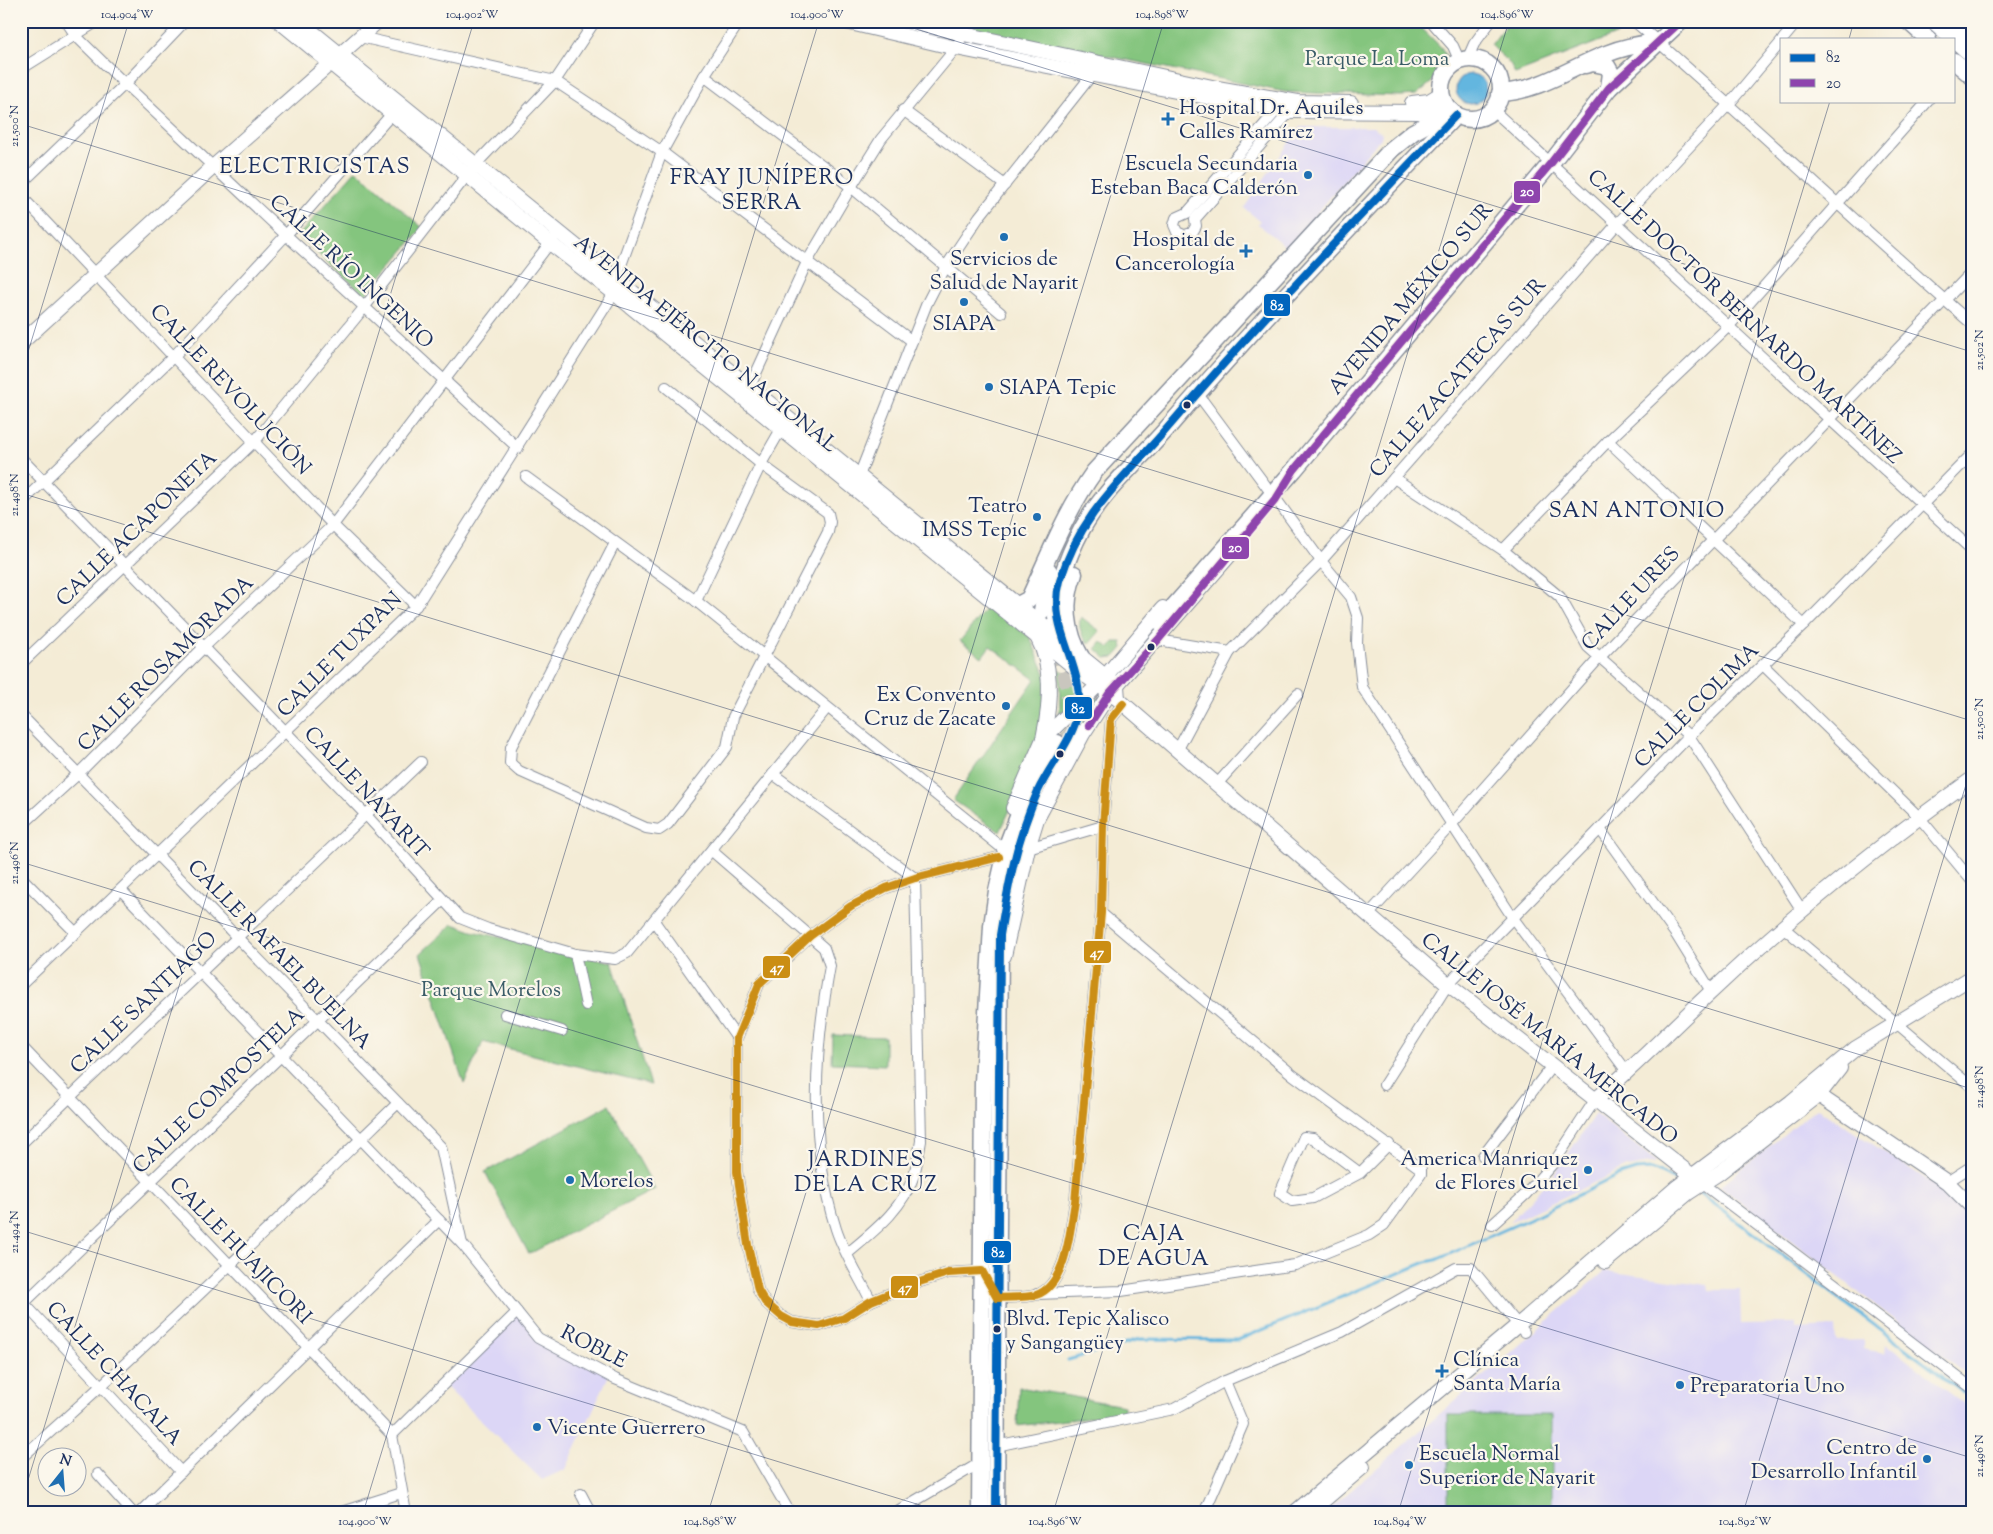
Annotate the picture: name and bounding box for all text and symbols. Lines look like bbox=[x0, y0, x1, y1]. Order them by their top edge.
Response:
text: 104.904°W bbox=[101, 6, 154, 24]
text: 104.902°W bbox=[446, 6, 499, 24]
text: 104.900°W bbox=[790, 6, 844, 24]
text: 104.898°W bbox=[1135, 6, 1189, 24]
text: 104.896°W bbox=[1480, 6, 1534, 24]
legend bbox=[1780, 38, 1956, 102]
park label: Parque La Loma bbox=[1305, 45, 1450, 75]
text: 82 bbox=[1826, 48, 1840, 69]
text: 20 bbox=[1826, 74, 1841, 95]
place label: Hospital Dr. Aquiles Calles Ramírez bbox=[1179, 94, 1363, 148]
text: 21.500°N bbox=[6, 105, 24, 147]
marker: Hospital Dr. Aquiles Calles Ramírez bbox=[1161, 112, 1175, 126]
place label: Escuela Secundaria Esteban Baca Calderón bbox=[1091, 150, 1298, 204]
district label: ELECTRICISTAS bbox=[219, 152, 411, 184]
district label: FRAY JUNÍPERO SERRA bbox=[670, 162, 854, 220]
street label: CALLE DOCTOR BERNARDO MARTÍNEZ bbox=[1580, 163, 1908, 472]
marker: Escuela Secundaria Esteban Baca Calderón bbox=[1302, 169, 1314, 181]
line badge: 20 bbox=[1513, 180, 1541, 204]
text: 20 bbox=[1520, 183, 1535, 203]
street label: CALLE RÍO INGENIO bbox=[262, 188, 439, 357]
street label: AVENIDA MÉXICO SUR bbox=[1322, 196, 1501, 402]
place label: Hospital de Cancerología bbox=[1115, 226, 1235, 280]
street label: AVENIDA EJÉRCITO NACIONAL bbox=[566, 229, 843, 461]
marker: Servicios de Salud de Nayarit bbox=[998, 231, 1010, 243]
marker: Hospital de Cancerología bbox=[1239, 244, 1253, 258]
place label: Servicios de Salud de Nayarit bbox=[930, 245, 1079, 299]
street label: CALLE ZACATECAS SUR bbox=[1363, 272, 1554, 485]
line badge: 82 bbox=[1263, 293, 1291, 317]
marker: SIAPA bbox=[958, 296, 970, 308]
text: 82 bbox=[1270, 297, 1284, 317]
street label: CALLE REVOLUCIÓN bbox=[142, 298, 317, 483]
place label: SIAPA bbox=[932, 310, 996, 340]
text: 21.502°N bbox=[1971, 329, 1989, 371]
place label: SIAPA Tepic bbox=[999, 374, 1116, 404]
marker: SIAPA Tepic bbox=[983, 381, 995, 393]
unlabelled marker bbox=[1182, 400, 1192, 410]
street label: CALLE ACAPONETA bbox=[50, 444, 225, 614]
text: 21.498°N bbox=[6, 473, 24, 517]
place label: Teatro IMSS Tepic bbox=[922, 492, 1027, 546]
district label: SAN ANTONIO bbox=[1549, 496, 1725, 528]
marker: Teatro IMSS Tepic bbox=[1031, 511, 1043, 523]
line badge: 20 bbox=[1221, 536, 1250, 560]
text: 20 bbox=[1228, 539, 1243, 559]
street label: CALLE URES bbox=[1575, 541, 1688, 658]
street label: CALLE ROSAMORADA bbox=[71, 569, 261, 759]
street label: CALLE TUXPAN bbox=[271, 586, 410, 725]
street label: CALLE COLIMA bbox=[1628, 637, 1767, 776]
unlabelled marker bbox=[1146, 642, 1156, 652]
place label: Ex Convento Cruz de Zacate bbox=[864, 681, 996, 735]
line badge: 82 bbox=[1064, 696, 1093, 720]
text: 21.500°N bbox=[1971, 698, 1989, 740]
marker: Ex Convento Cruz de Zacate bbox=[1000, 700, 1012, 712]
text: 82 bbox=[1071, 700, 1085, 720]
street label: CALLE NAYARIT bbox=[296, 720, 435, 867]
unlabelled marker bbox=[1055, 749, 1065, 759]
text: 21.496°N bbox=[6, 841, 24, 885]
street label: CALLE RAFAEL BUELNA bbox=[179, 854, 378, 1057]
street label: CALLE SANTIAGO bbox=[64, 925, 225, 1082]
street label: CALLE JOSÉ MARÍA MERCADO bbox=[1414, 926, 1684, 1153]
line badge: 47 bbox=[1083, 940, 1112, 964]
text: 47 bbox=[1089, 944, 1105, 964]
line badge: 47 bbox=[762, 955, 791, 979]
text: 47 bbox=[769, 959, 785, 979]
park label: Parque Morelos bbox=[421, 976, 561, 1006]
street label: CALLE COMPOSTELA bbox=[127, 1001, 312, 1182]
text: 21.498°N bbox=[1971, 1065, 1989, 1109]
district label: JARDINES DE LA CRUZ bbox=[794, 1145, 938, 1202]
place label: America Manriquez de Flores Curiel bbox=[1400, 1145, 1578, 1199]
marker: America Manriquez de Flores Curiel bbox=[1582, 1164, 1594, 1176]
place label: Morelos bbox=[580, 1167, 653, 1197]
street label: CALLE HUAJICORI bbox=[161, 1171, 318, 1332]
marker: Morelos bbox=[564, 1174, 576, 1186]
text: 21.494°N bbox=[6, 1210, 24, 1254]
district label: CAJA DE AGUA bbox=[1098, 1219, 1210, 1276]
line badge: 82 bbox=[983, 1240, 1012, 1264]
text: 82 bbox=[991, 1244, 1005, 1264]
line badge: 47 bbox=[890, 1275, 919, 1299]
text: 47 bbox=[897, 1279, 913, 1299]
street label: CALLE CHACALA bbox=[38, 1295, 189, 1453]
place label: Blvd. Tepic Xalisco y Sangangüey bbox=[1006, 1306, 1169, 1359]
street label: ROBLE bbox=[555, 1318, 632, 1377]
marker: Blvd. Tepic Xalisco y Sangangüey bbox=[992, 1324, 1002, 1334]
place label: Clínica Santa María bbox=[1453, 1346, 1561, 1400]
marker: Clínica Santa María bbox=[1435, 1364, 1449, 1378]
place label: Preparatoria Uno bbox=[1690, 1372, 1845, 1402]
marker: Preparatoria Uno bbox=[1674, 1379, 1686, 1391]
place label: Vicente Guerrero bbox=[547, 1414, 705, 1444]
marker: Vicente Guerrero bbox=[531, 1421, 543, 1433]
place label: Centro de Desarrollo Infantil bbox=[1751, 1434, 1917, 1488]
text: 21.496°N bbox=[1971, 1434, 1989, 1478]
place label: Escuela Normal Superior de Nayarit bbox=[1419, 1440, 1595, 1494]
north arrow bbox=[38, 1446, 88, 1496]
text: N bbox=[57, 1450, 73, 1473]
marker: Centro de Desarrollo Infantil bbox=[1921, 1453, 1933, 1465]
marker: Escuela Normal Superior de Nayarit bbox=[1403, 1459, 1415, 1471]
text: 104.900°W bbox=[338, 1513, 392, 1531]
text: 104.898°W bbox=[683, 1513, 737, 1531]
text: 104.896°W bbox=[1028, 1513, 1082, 1531]
text: 104.894°W bbox=[1374, 1513, 1427, 1531]
text: 104.892°W bbox=[1719, 1513, 1772, 1531]

